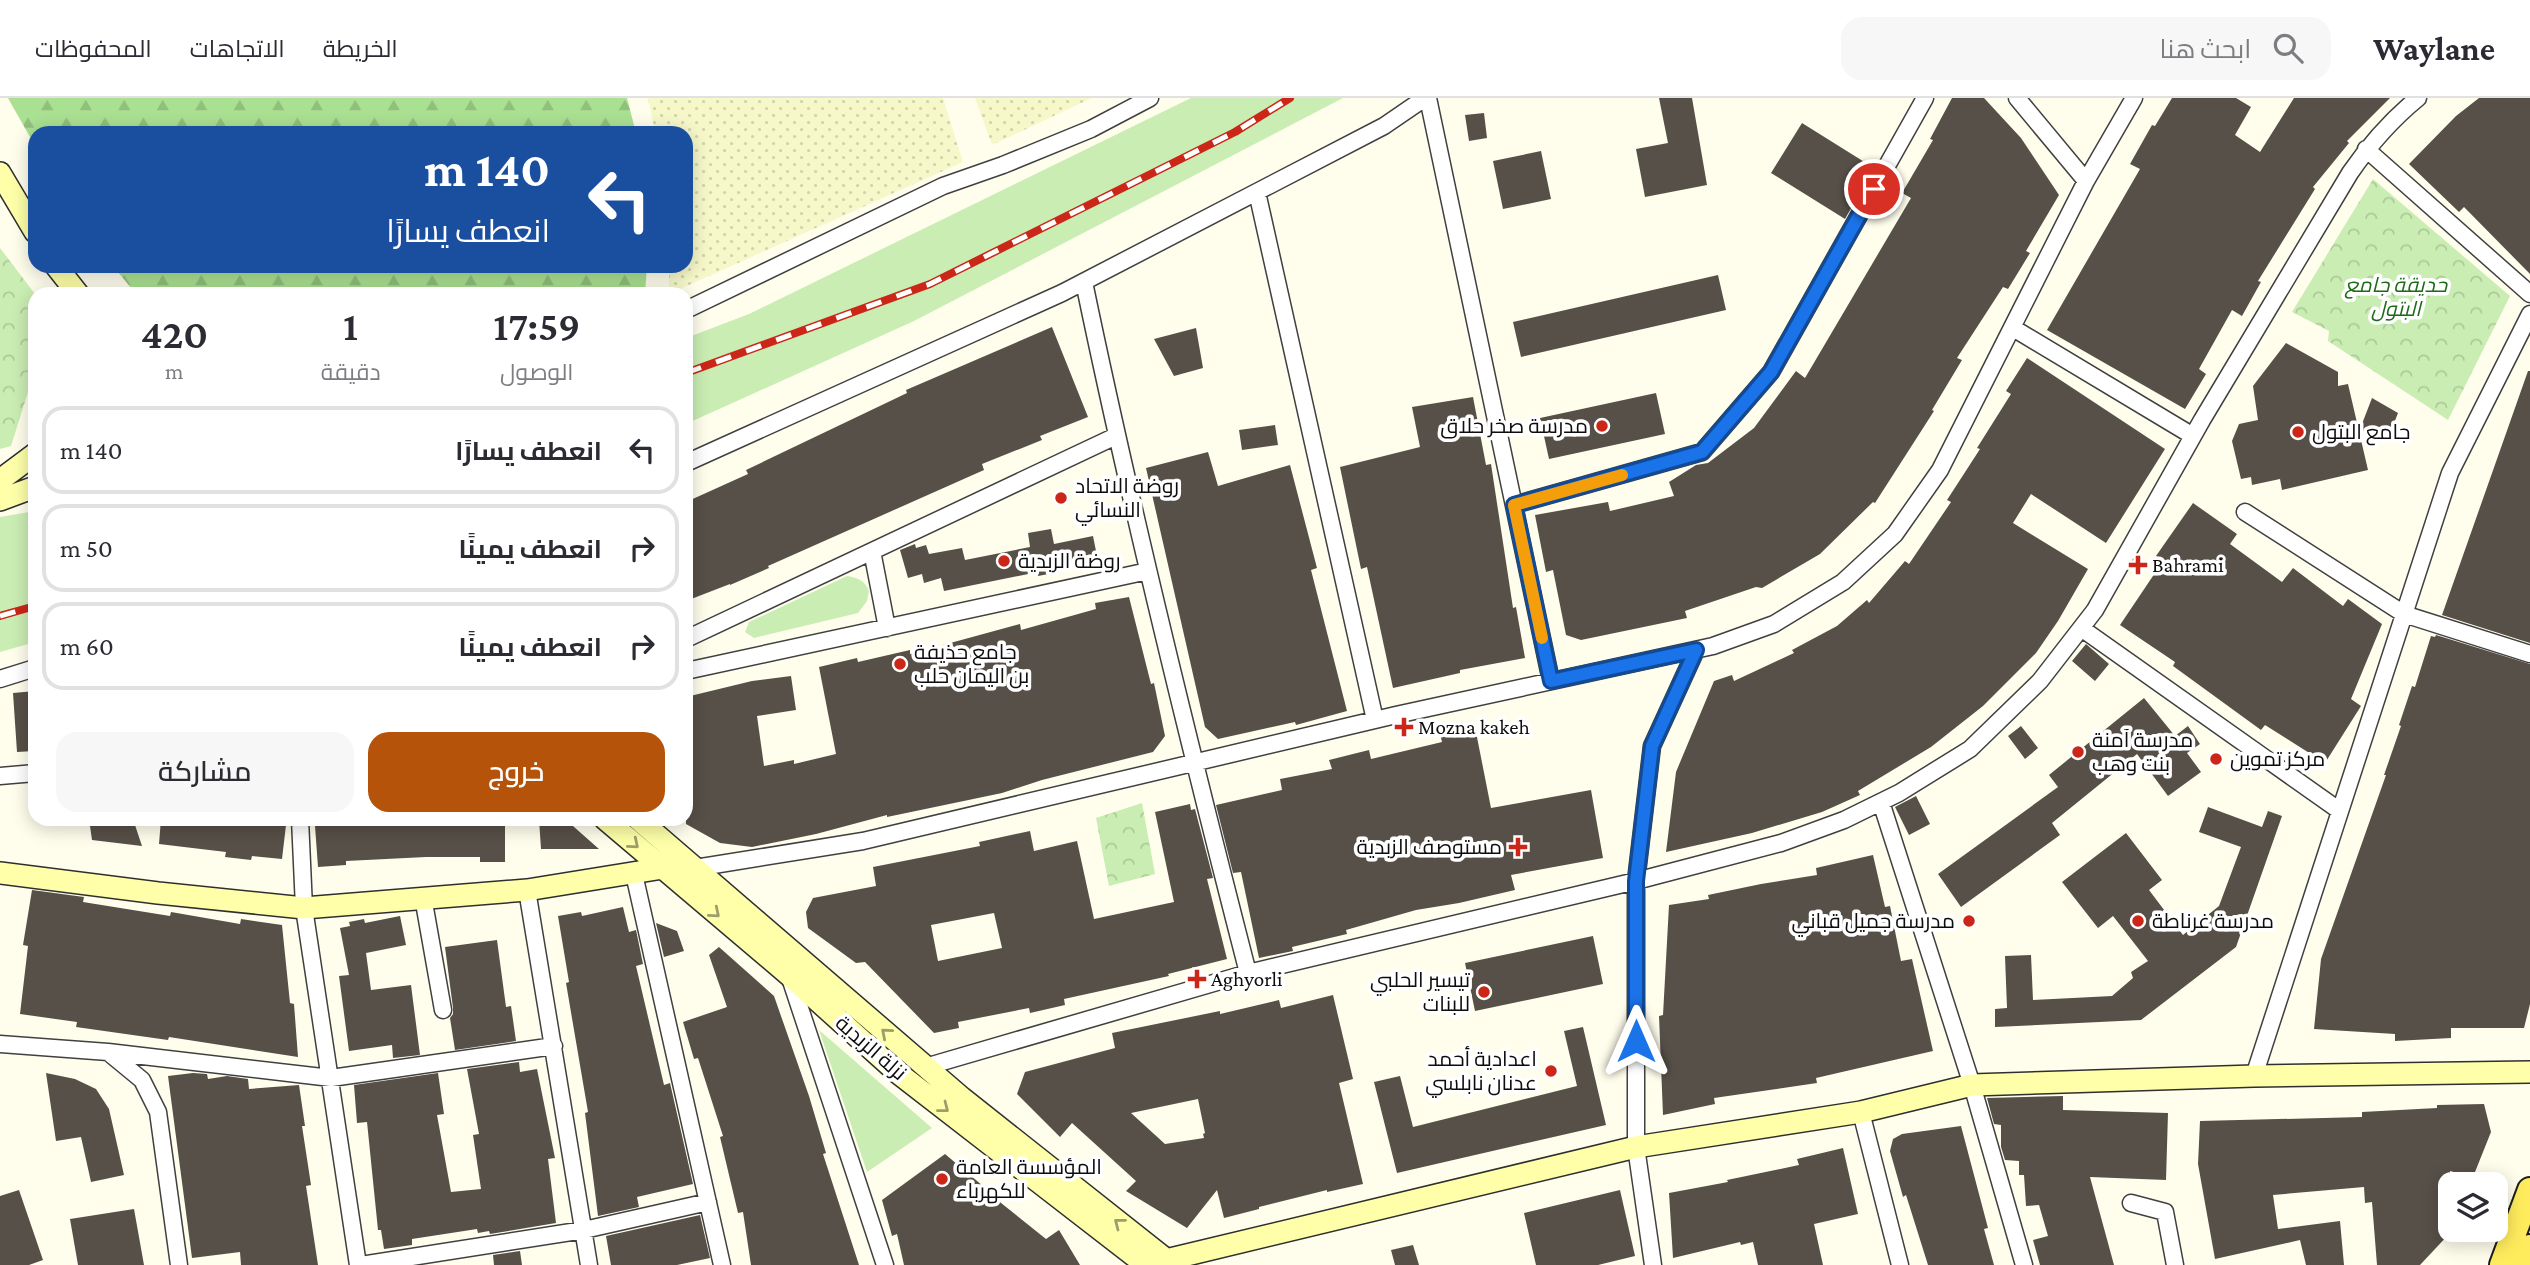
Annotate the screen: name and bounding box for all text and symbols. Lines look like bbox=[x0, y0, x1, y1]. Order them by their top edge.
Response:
search box bbox=[1841, 17, 2331, 80]
icon: search bbox=[2269, 29, 2307, 67]
text: Waylane bbox=[2373, 30, 2495, 67]
text: المحفوظات bbox=[35, 35, 152, 62]
text: الاتجاهات bbox=[190, 35, 285, 62]
text: الخريطة bbox=[323, 35, 398, 62]
text: ابحث هنا bbox=[2159, 35, 2251, 64]
text: 140 m bbox=[425, 142, 550, 197]
icon: left bbox=[574, 154, 665, 245]
pin bbox=[1844, 159, 1904, 219]
icon: arrive bbox=[1855, 170, 1893, 208]
text: انعطف يسارًا bbox=[386, 213, 550, 249]
park label: حديقة جامع البتول bbox=[2344, 273, 2449, 322]
text: 1 bbox=[343, 302, 358, 349]
text: 17:59 bbox=[493, 302, 580, 349]
text: 420 bbox=[141, 310, 208, 357]
text: m bbox=[165, 358, 184, 384]
text: دقيقة bbox=[321, 359, 381, 385]
text: الوصول bbox=[500, 359, 573, 385]
place label: مدرسة صخر حلاق bbox=[1440, 414, 1588, 439]
marker: مدرسة صخر حلاق bbox=[1594, 418, 1610, 434]
place label: جامع البتول bbox=[2312, 420, 2410, 446]
marker: جامع البتول bbox=[2290, 424, 2306, 440]
icon: left bbox=[623, 431, 661, 469]
text: 140 m bbox=[60, 436, 122, 465]
text: انعطف يسارًا bbox=[455, 437, 602, 466]
place label: روضة الاتحاد النسائي bbox=[1075, 474, 1179, 526]
marker: روضة الاتحاد النسائي bbox=[1053, 490, 1069, 506]
icon: right bbox=[623, 529, 661, 567]
text: 50 m bbox=[60, 534, 113, 563]
text: انعطف يمينًا bbox=[458, 535, 602, 564]
place label: روضة الزبدية bbox=[1018, 549, 1121, 573]
marker: روضة الزبدية bbox=[996, 553, 1012, 569]
place label: Bahrami bbox=[2152, 553, 2224, 577]
marker: Bahrami bbox=[2130, 557, 2146, 573]
icon: right bbox=[623, 627, 661, 665]
text: 60 m bbox=[60, 632, 114, 661]
text: انعطف يمينًا bbox=[458, 633, 602, 662]
place label: جامع حذيفة بن اليمان حلب bbox=[914, 640, 1029, 689]
marker: جامع حذيفة بن اليمان حلب bbox=[892, 656, 908, 672]
place label: Mozna kakeh bbox=[1418, 715, 1530, 739]
marker: Mozna kakeh bbox=[1396, 719, 1412, 735]
place label: مدرسة آمنة بنت وهب bbox=[2092, 728, 2193, 776]
button: مشاركة bbox=[56, 732, 354, 812]
button: خروج bbox=[368, 732, 665, 812]
marker: مدرسة آمنة بنت وهب bbox=[2070, 744, 2086, 760]
place label: مركز تموين bbox=[2230, 747, 2325, 772]
marker: مركز تموين bbox=[2208, 751, 2224, 767]
place label: مستوصف الزبدية bbox=[1357, 835, 1502, 859]
one-way arrow bbox=[626, 836, 639, 848]
marker: مستوصف الزبدية bbox=[1508, 837, 1528, 857]
one-way arrow bbox=[707, 905, 720, 917]
place label: مدرسة جميل قباني bbox=[1791, 909, 1955, 937]
place label: مدرسة غرناطة bbox=[2152, 909, 2274, 933]
marker: مدرسة جميل قباني bbox=[1961, 913, 1977, 929]
marker: مدرسة غرناطة bbox=[2130, 913, 2146, 929]
place label: Aghyorli bbox=[1211, 967, 1283, 991]
place label: تيسير الحلبي للبنات bbox=[1370, 968, 1470, 1016]
marker: Aghyorli bbox=[1189, 971, 1205, 987]
marker: تيسير الحلبي للبنات bbox=[1476, 984, 1492, 1000]
position arrow bbox=[1599, 1004, 1673, 1078]
street label: نزلة الزبدية bbox=[831, 1011, 911, 1085]
one-way arrow bbox=[881, 1029, 894, 1041]
place label: اعدادية أحمد عدنان نابلسي bbox=[1425, 1046, 1537, 1098]
marker: اعدادية أحمد عدنان نابلسي bbox=[1543, 1063, 1559, 1079]
one-way arrow bbox=[936, 1100, 948, 1113]
place label: المؤسسة العامة للكهرباء bbox=[956, 1155, 1102, 1204]
marker: المؤسسة العامة للكهرباء bbox=[934, 1171, 950, 1187]
map controls bbox=[2438, 1172, 2508, 1242]
button: layers bbox=[2438, 1172, 2508, 1242]
one-way arrow bbox=[1114, 1219, 1127, 1231]

